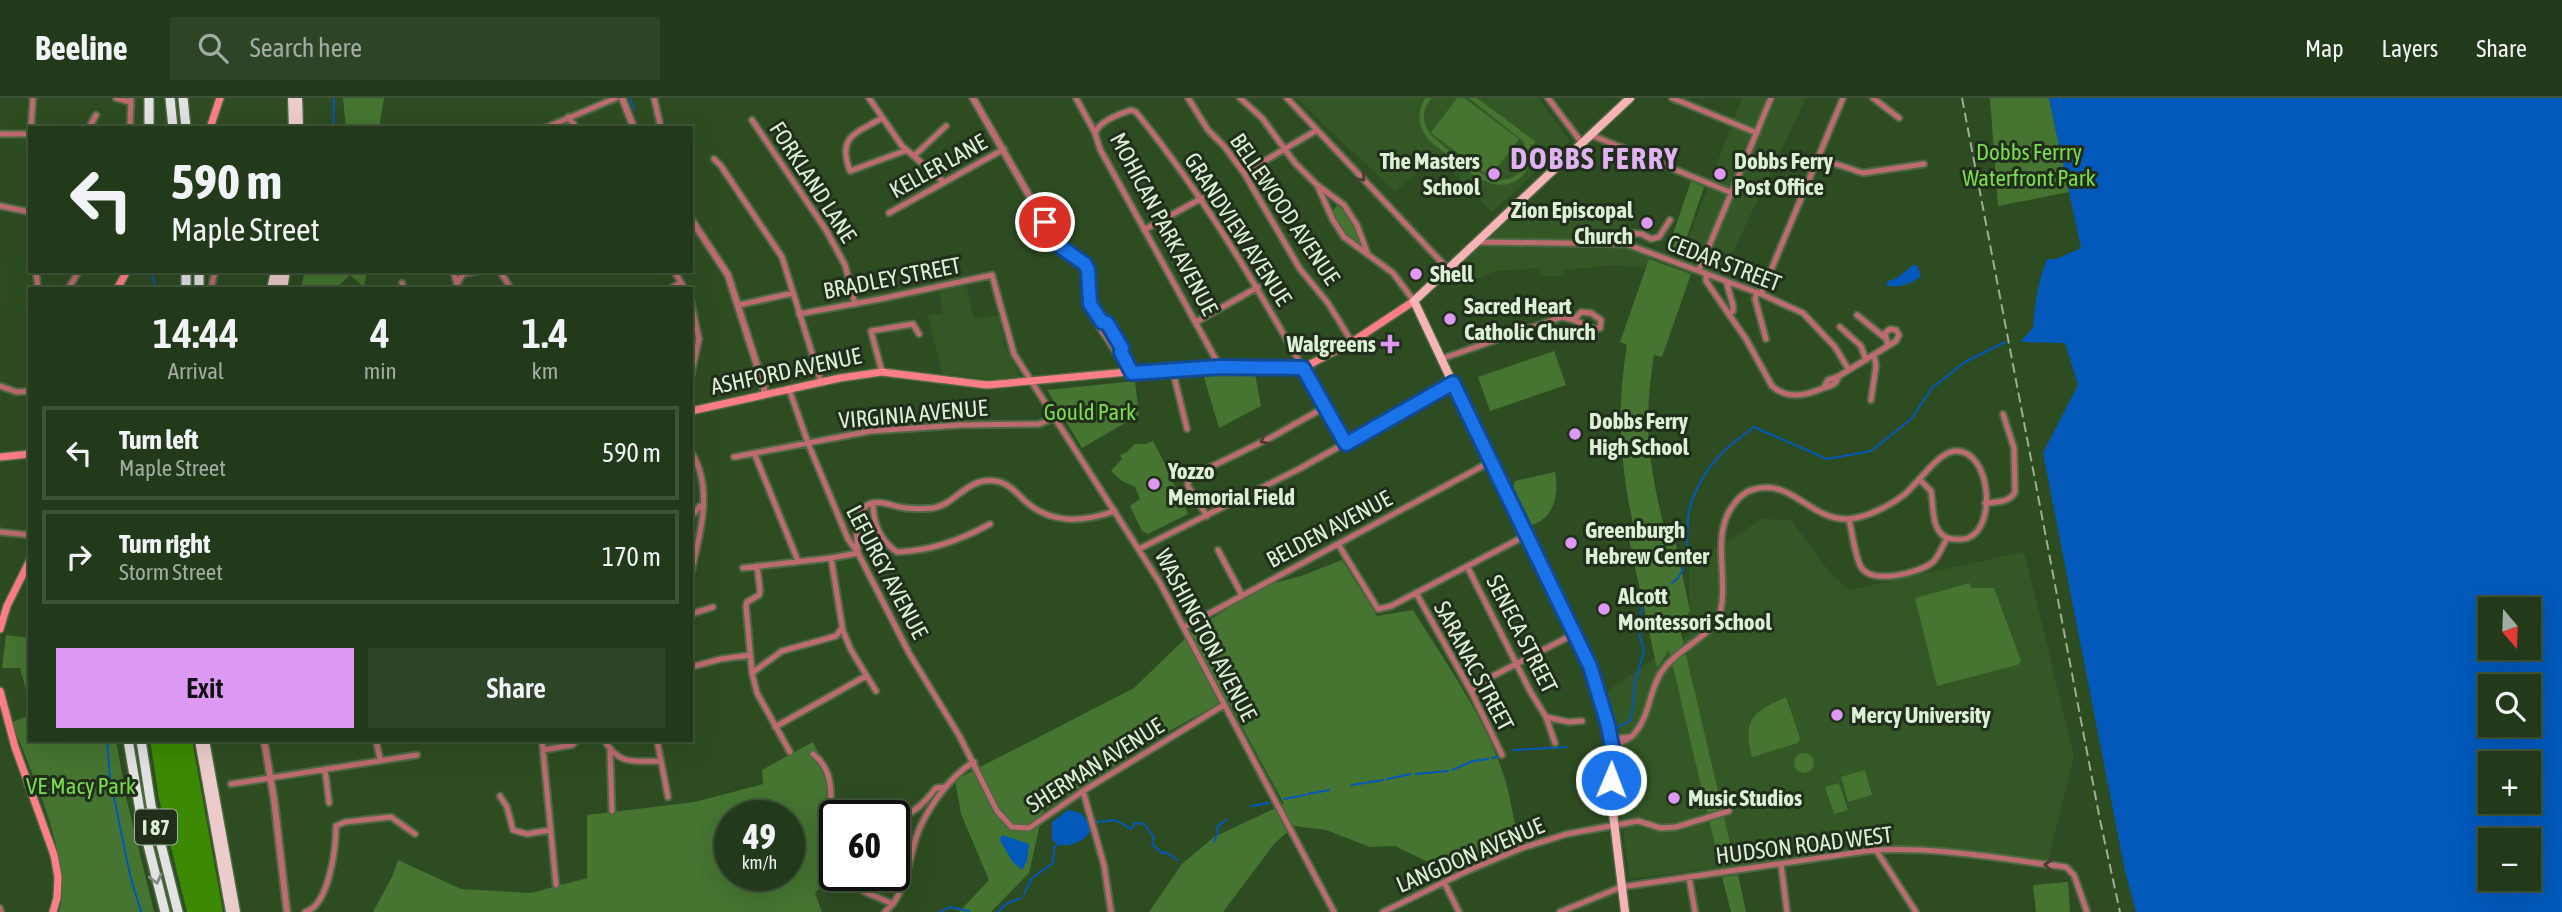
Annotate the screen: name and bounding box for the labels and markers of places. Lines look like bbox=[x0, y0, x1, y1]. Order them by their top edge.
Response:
place label: The Masters School bbox=[1380, 148, 1481, 200]
place label: Dobbs Ferry Post Office bbox=[1734, 148, 1834, 200]
marker: The Masters School bbox=[1486, 166, 1502, 182]
marker: Dobbs Ferry Post Office bbox=[1712, 166, 1728, 182]
pin bbox=[1015, 192, 1075, 252]
place label: Zion Episcopal Church bbox=[1511, 197, 1634, 249]
marker: Zion Episcopal Church bbox=[1639, 215, 1655, 231]
place label: Shell bbox=[1430, 261, 1474, 287]
marker: Shell bbox=[1408, 266, 1424, 282]
place label: Sacred Heart Catholic Church bbox=[1464, 293, 1596, 345]
marker: Sacred Heart Catholic Church bbox=[1442, 311, 1458, 327]
place label: Walgreens bbox=[1286, 331, 1376, 357]
marker: Walgreens bbox=[1382, 336, 1398, 352]
place label: Dobbs Ferry High School bbox=[1589, 408, 1690, 460]
marker: Dobbs Ferry High School bbox=[1567, 426, 1583, 442]
place label: Yozzo Memorial Field bbox=[1167, 458, 1295, 510]
marker: Yozzo Memorial Field bbox=[1146, 476, 1162, 492]
place label: Greenburgh Hebrew Center bbox=[1585, 517, 1710, 569]
marker: Greenburgh Hebrew Center bbox=[1563, 535, 1579, 551]
place label: Alcott Montessori School bbox=[1617, 583, 1772, 635]
marker: Alcott Montessori School bbox=[1596, 601, 1612, 617]
place label: Mercy University bbox=[1851, 702, 1991, 728]
marker: Mercy University bbox=[1829, 707, 1845, 723]
place label: Music Studios bbox=[1688, 785, 1802, 811]
marker: Music Studios bbox=[1666, 790, 1682, 806]

